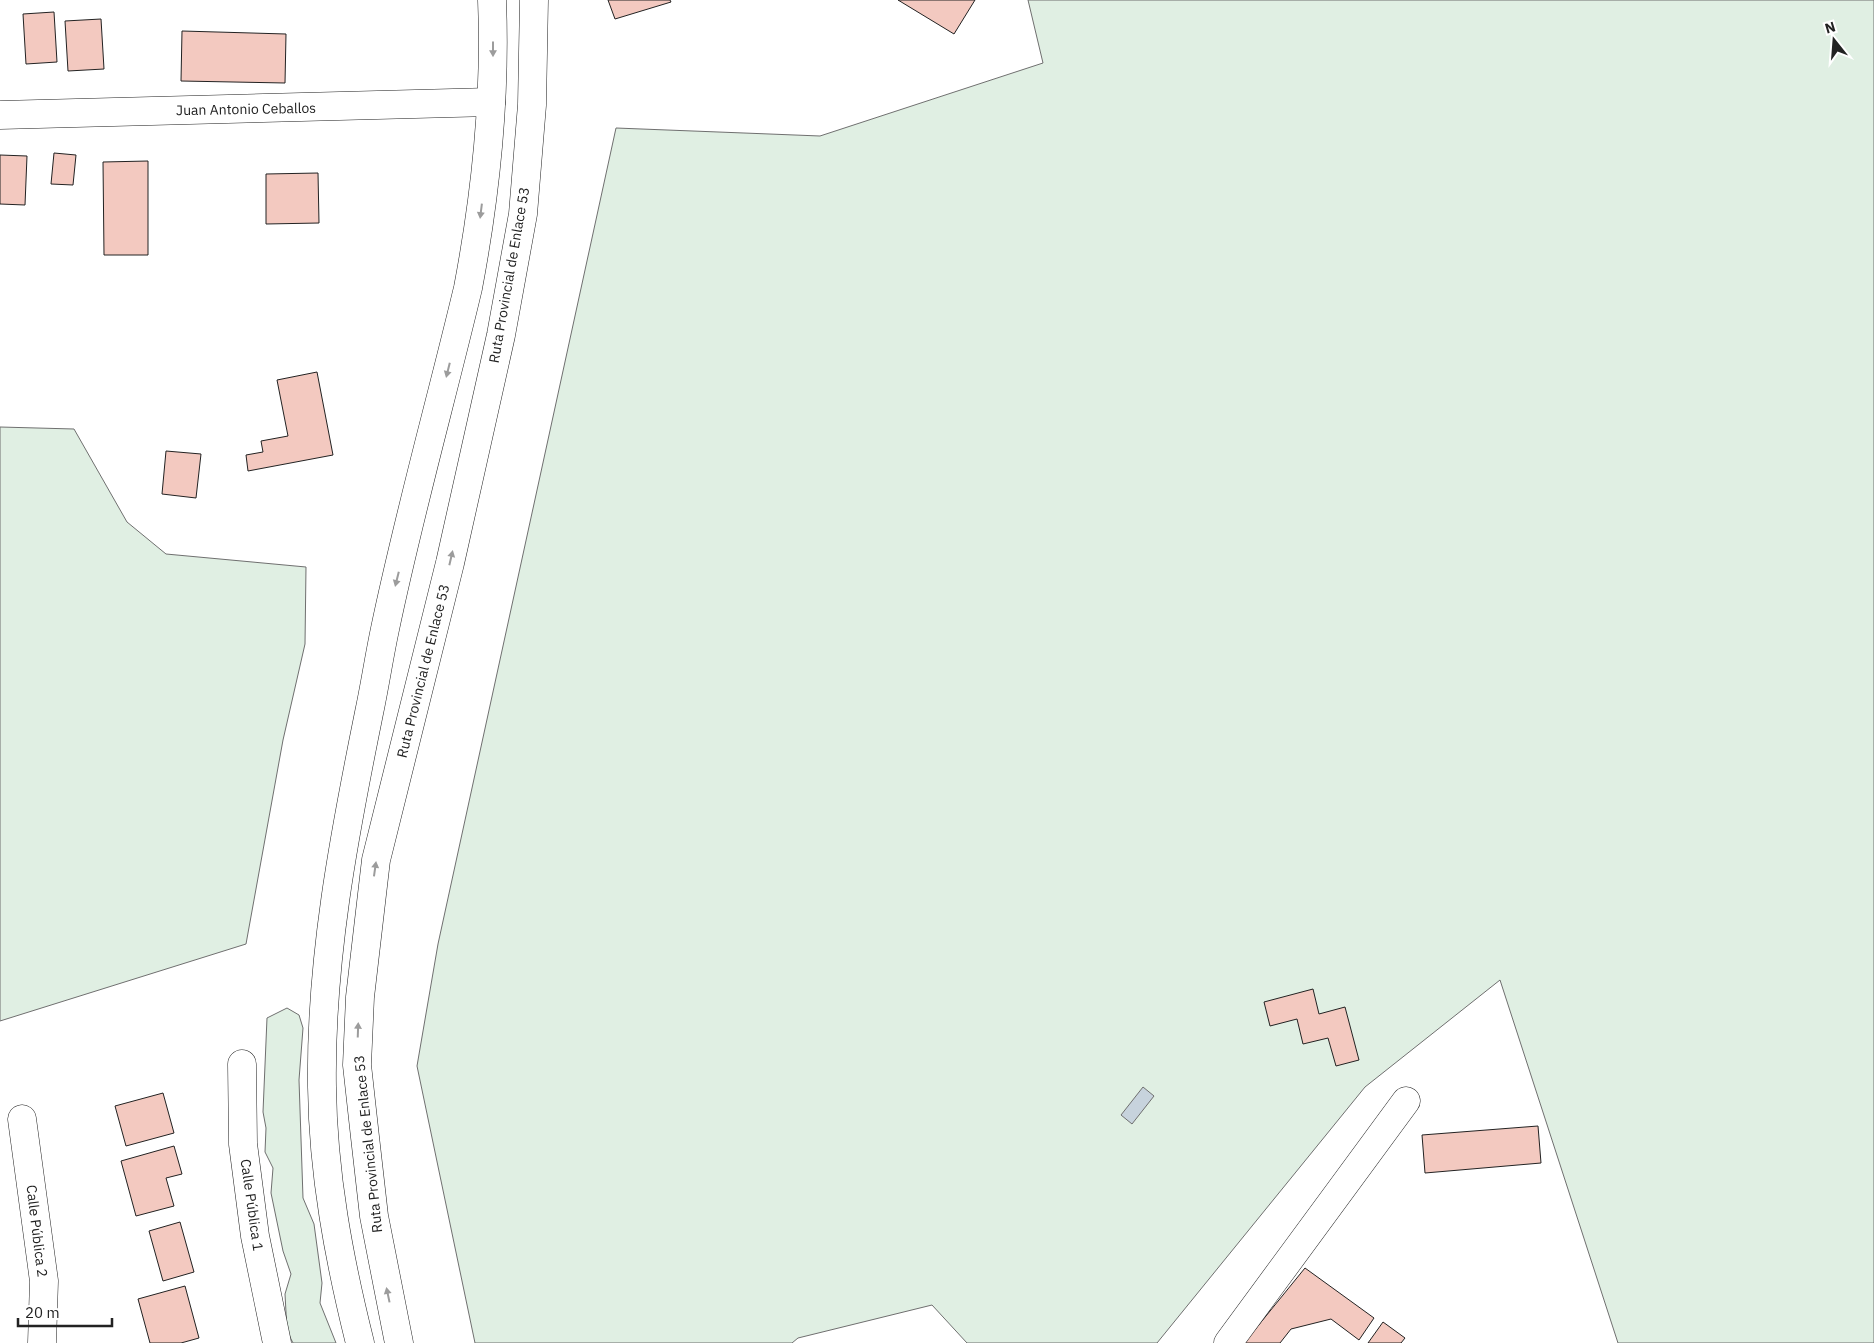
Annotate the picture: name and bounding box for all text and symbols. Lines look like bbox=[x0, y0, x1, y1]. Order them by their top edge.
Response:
north arrow bbox=[1809, 15, 1859, 65]
text: N bbox=[1823, 17, 1838, 38]
one-way arrow bbox=[488, 41, 496, 57]
street label: Juan Antonio Ceballos bbox=[176, 99, 316, 119]
street label: Ruta Provincial de Enlace 53 bbox=[485, 186, 533, 364]
one-way arrow bbox=[477, 203, 485, 219]
one-way arrow bbox=[444, 362, 452, 377]
one-way arrow bbox=[447, 550, 455, 565]
one-way arrow bbox=[393, 571, 401, 586]
street label: Ruta Provincial de Enlace 53 bbox=[393, 582, 453, 760]
one-way arrow bbox=[371, 860, 379, 876]
one-way arrow bbox=[355, 1022, 363, 1038]
street label: Ruta Provincial de Enlace 53 bbox=[350, 1054, 386, 1234]
street label: Calle Pública 1 bbox=[237, 1158, 267, 1252]
street label: Calle Pública 2 bbox=[22, 1184, 52, 1278]
one-way arrow bbox=[384, 1287, 392, 1303]
scale bar bbox=[18, 1296, 111, 1328]
text: 20 m bbox=[25, 1303, 60, 1322]

